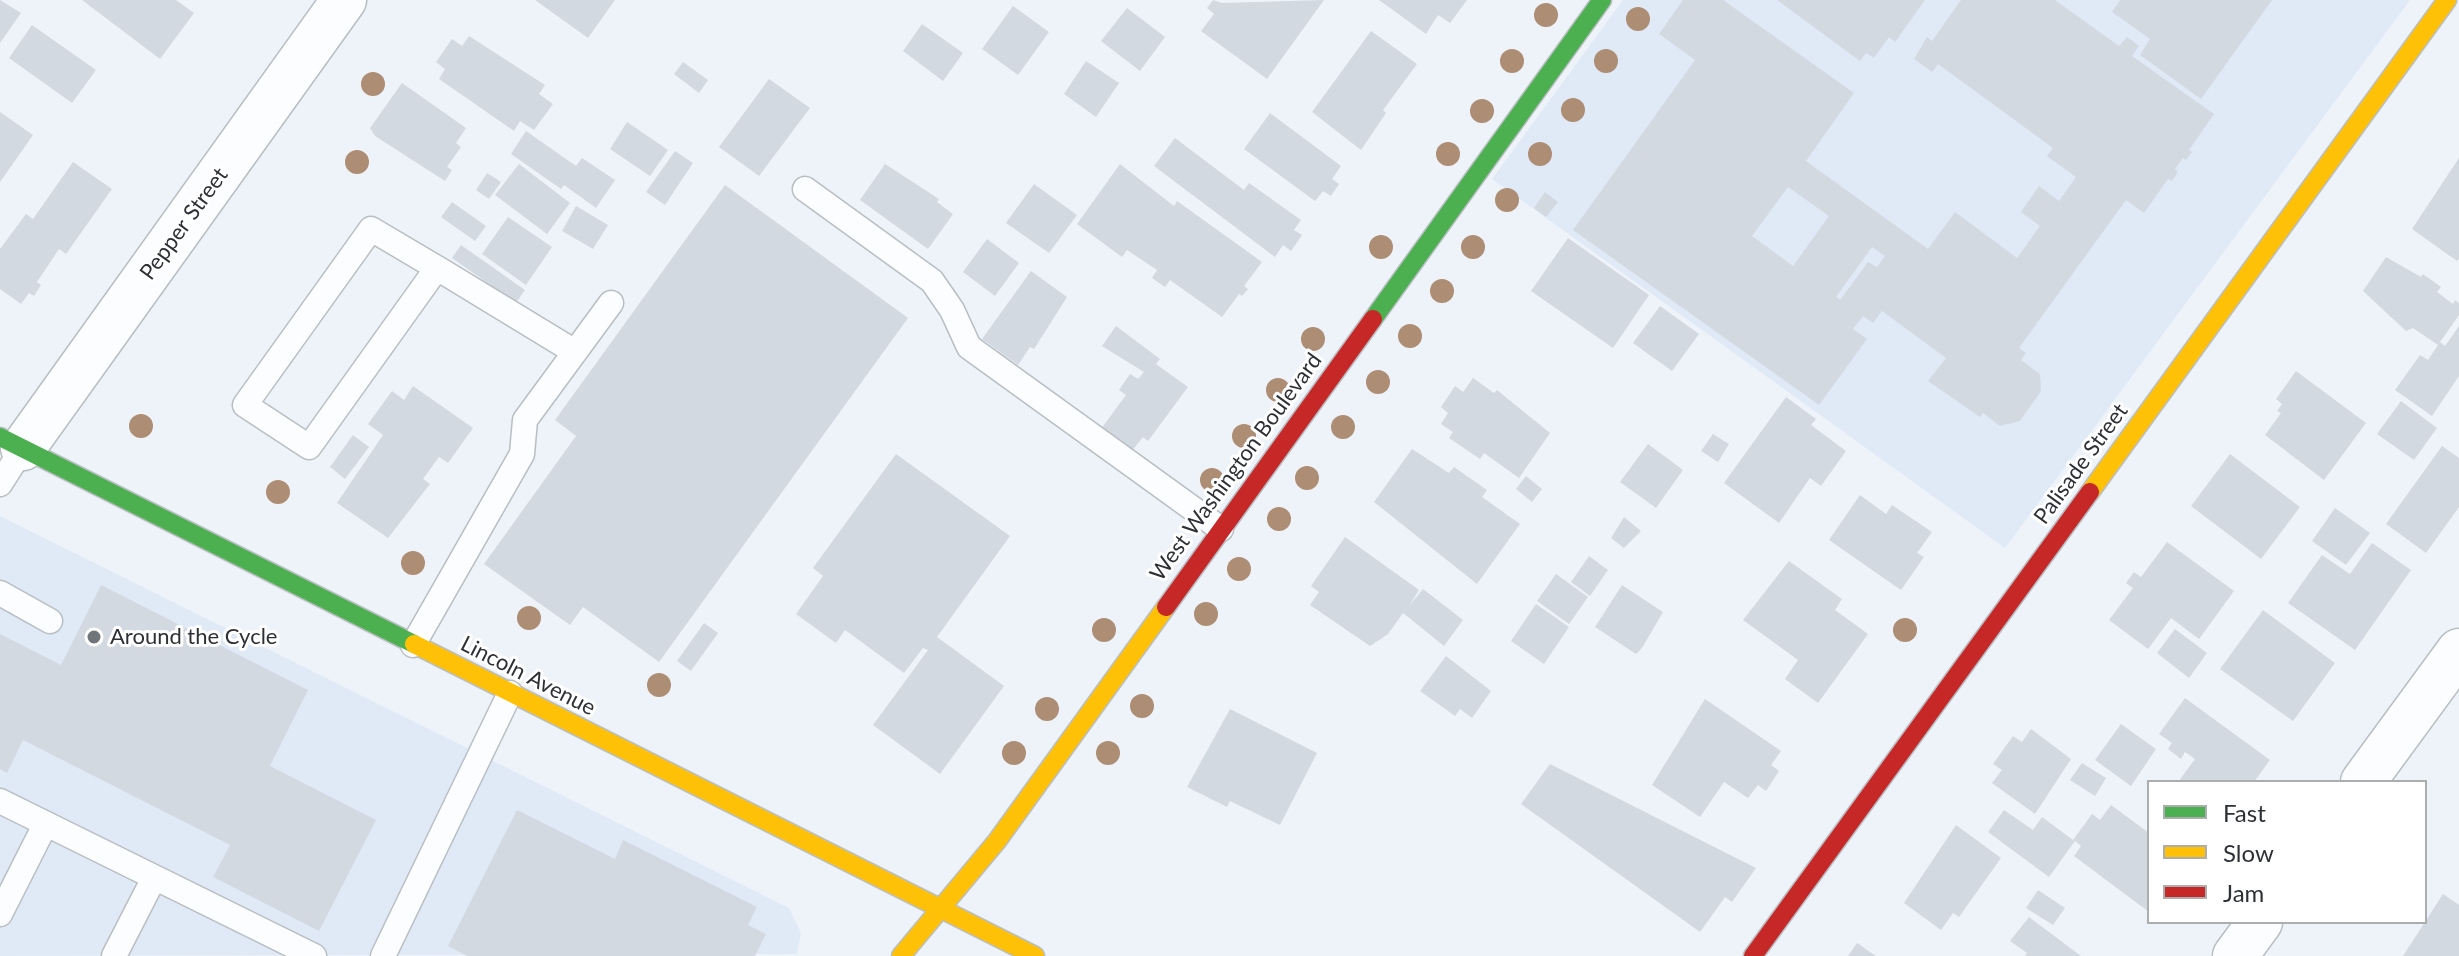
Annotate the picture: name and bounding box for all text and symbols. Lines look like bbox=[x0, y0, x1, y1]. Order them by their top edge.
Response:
street label: Pepper Street bbox=[135, 163, 233, 285]
street label: West Washington Boulevard bbox=[1145, 348, 1327, 586]
street label: Palisade Street bbox=[2029, 399, 2133, 529]
place label: Around the Cycle bbox=[110, 624, 277, 650]
marker: Around the Cycle bbox=[85, 628, 103, 646]
street label: Lincoln Avenue bbox=[456, 631, 600, 721]
legend bbox=[2147, 780, 2427, 924]
text: Fast bbox=[2223, 798, 2266, 827]
text: Slow bbox=[2223, 838, 2274, 867]
text: Jam bbox=[2223, 878, 2264, 907]

